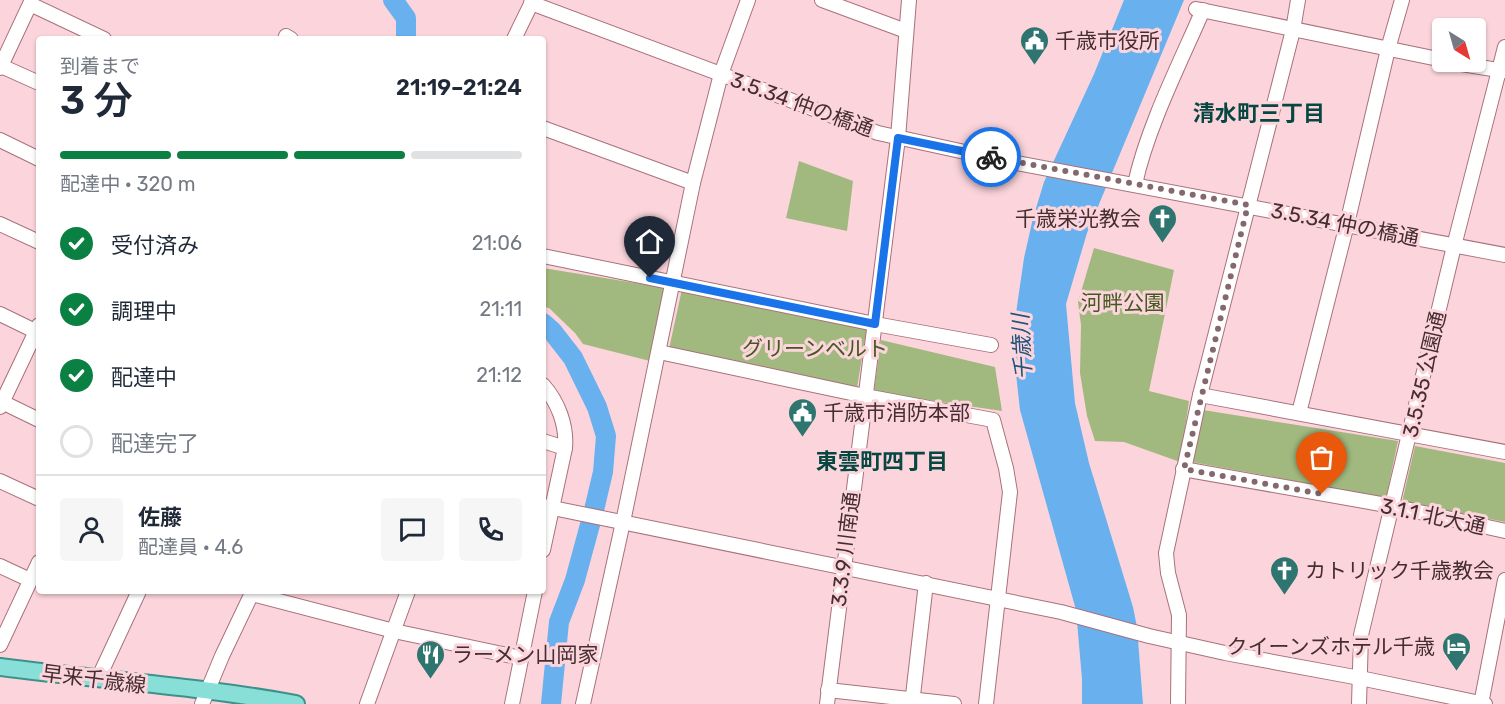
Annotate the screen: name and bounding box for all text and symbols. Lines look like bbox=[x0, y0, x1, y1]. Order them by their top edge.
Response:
north arrow bbox=[1432, 18, 1486, 72]
map controls bbox=[1432, 18, 1486, 72]
public building icon: 千歳市役所 bbox=[1018, 24, 1050, 66]
place label: 千歳市役所 bbox=[1055, 28, 1160, 53]
text: 到着まで bbox=[60, 54, 140, 78]
street label: 3.5.34 仲の橋通 bbox=[727, 67, 877, 141]
text: 21:19–21:24 bbox=[396, 74, 522, 101]
text: 3 分 bbox=[60, 78, 133, 124]
district label: 清水町三丁目 bbox=[1193, 100, 1325, 127]
courier bbox=[961, 127, 1021, 187]
icon: bike bbox=[975, 141, 1008, 174]
text: 配達中 · 320 m bbox=[60, 172, 196, 196]
street label: 3.5.34 仲の橋通 bbox=[1269, 197, 1421, 251]
church icon: 千歳栄光教会 bbox=[1146, 202, 1178, 244]
place label: 千歳栄光教会 bbox=[1015, 206, 1141, 231]
pin bbox=[624, 216, 675, 278]
icon: home bbox=[633, 225, 666, 258]
icon: check bbox=[60, 227, 93, 260]
text: 21:06 bbox=[472, 231, 522, 255]
text: 受付済み bbox=[111, 232, 199, 259]
park label: 河畔公園 bbox=[1081, 290, 1165, 315]
icon: check bbox=[60, 293, 93, 326]
text: 21:11 bbox=[479, 297, 522, 321]
text: 調理中 bbox=[111, 298, 177, 325]
street label: 3.5.35 公園通 bbox=[1397, 308, 1451, 440]
water label: 千歳川 bbox=[1007, 311, 1037, 381]
park label: グリーンベルト bbox=[742, 336, 888, 361]
icon: check bbox=[60, 359, 93, 392]
text: 21:12 bbox=[476, 363, 522, 387]
text: 配達中 bbox=[111, 364, 177, 391]
public building icon: 千歳市消防本部 bbox=[786, 396, 818, 438]
place label: 千歳市消防本部 bbox=[823, 400, 970, 425]
text: 配達完了 bbox=[111, 430, 199, 457]
pin bbox=[1296, 432, 1347, 494]
icon: bag bbox=[1305, 441, 1338, 474]
district label: 東雲町四丁目 bbox=[816, 448, 948, 475]
street label: 3.3.9 川南通 bbox=[826, 490, 864, 608]
street label: 3.1.1 北大通 bbox=[1378, 493, 1488, 539]
button: person bbox=[60, 498, 123, 561]
button: chat bbox=[381, 498, 444, 561]
button: phone bbox=[459, 498, 522, 561]
text: 佐藤 bbox=[138, 504, 182, 531]
text: 配達員 · 4.6 bbox=[138, 535, 243, 559]
church icon: カトリック千歳教会 bbox=[1268, 554, 1300, 596]
place label: カトリック千歳教会 bbox=[1305, 558, 1494, 583]
hotel icon: クイーンズホテル千歳 bbox=[1440, 630, 1472, 672]
place label: クイーンズホテル千歳 bbox=[1226, 634, 1435, 659]
restaurant icon: ラーメン山岡家 bbox=[415, 638, 447, 680]
place label: ラーメン山岡家 bbox=[452, 642, 598, 667]
street label: 早来千歳線 bbox=[40, 660, 148, 698]

